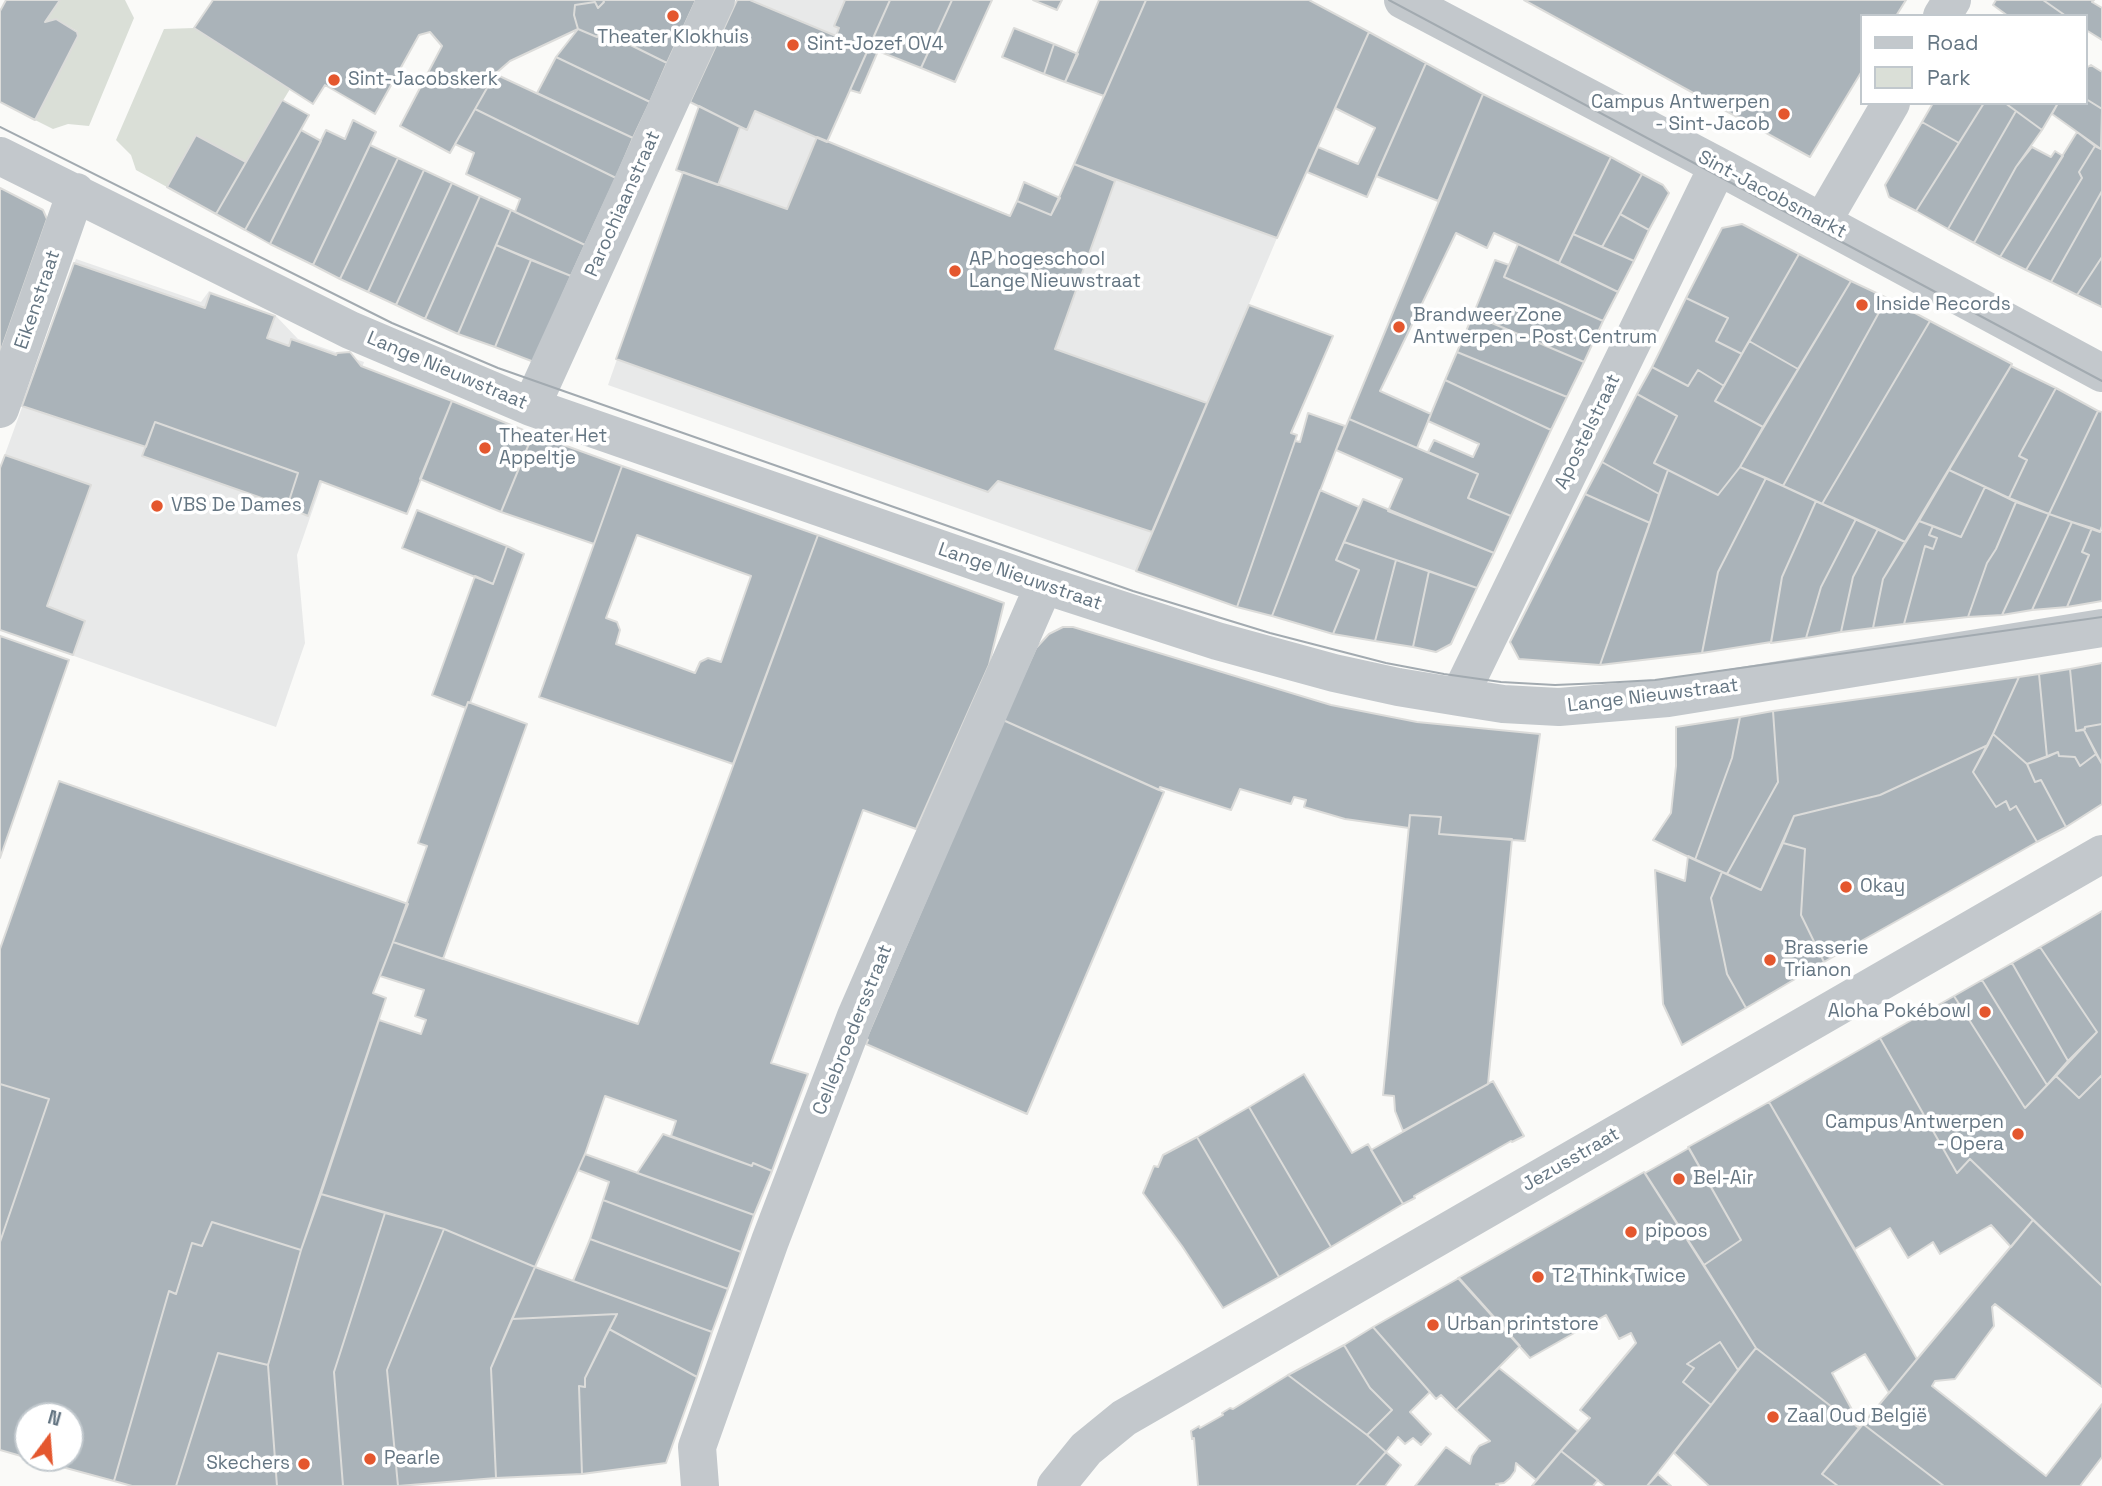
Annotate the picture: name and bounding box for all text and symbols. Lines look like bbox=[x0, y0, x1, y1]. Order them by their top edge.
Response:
marker: Theater Klokhuis bbox=[665, 8, 681, 24]
legend bbox=[1860, 14, 2088, 105]
place label: Theater Klokhuis bbox=[597, 27, 749, 49]
text: Road bbox=[1927, 29, 1979, 56]
place label: Sint-Jozef OV4 bbox=[807, 34, 944, 56]
marker: Sint-Jozef OV4 bbox=[785, 37, 801, 53]
text: Park bbox=[1927, 64, 1971, 91]
place label: Sint-Jacobskerk bbox=[348, 69, 498, 91]
marker: Sint-Jacobskerk bbox=[326, 72, 342, 88]
place label: Campus Antwerpen - Sint-Jacob bbox=[1591, 92, 1770, 136]
marker: Campus Antwerpen - Sint-Jacob bbox=[1776, 106, 1792, 122]
street label: Parochiaanstraat bbox=[581, 128, 665, 280]
street label: Sint-Jacobsmarkt bbox=[1694, 146, 1850, 244]
street label: Eikenstraat bbox=[10, 247, 66, 353]
place label: AP hogeschool Lange Nieuwstraat bbox=[969, 249, 1141, 293]
marker: AP hogeschool Lange Nieuwstraat bbox=[947, 263, 963, 279]
place label: Inside Records bbox=[1876, 294, 2011, 316]
marker: Inside Records bbox=[1854, 297, 1870, 313]
place label: Brandweer Zone Antwerpen - Post Centrum bbox=[1413, 305, 1657, 349]
marker: Brandweer Zone Antwerpen - Post Centrum bbox=[1391, 319, 1407, 335]
street label: Lange Nieuwstraat bbox=[363, 327, 531, 415]
street label: Apostelstraat bbox=[1550, 371, 1626, 493]
place label: Theater Het Appeltje bbox=[499, 426, 607, 470]
marker: Theater Het Appeltje bbox=[477, 440, 493, 456]
place label: VBS De Dames bbox=[171, 495, 302, 517]
marker: VBS De Dames bbox=[149, 498, 165, 514]
street label: Lange Nieuwstraat bbox=[935, 538, 1105, 616]
street label: Lange Nieuwstraat bbox=[1566, 674, 1740, 718]
place label: Okay bbox=[1860, 876, 1905, 898]
marker: Okay bbox=[1838, 879, 1854, 895]
place label: Brasserie Trianon bbox=[1784, 938, 1869, 982]
street label: Cellebroedersstraat bbox=[808, 941, 898, 1119]
marker: Brasserie Trianon bbox=[1762, 952, 1778, 968]
place label: Aloha Pokébowl bbox=[1828, 1001, 1971, 1023]
marker: Aloha Pokébowl bbox=[1977, 1004, 1993, 1020]
place label: Campus Antwerpen - Opera bbox=[1825, 1112, 2004, 1156]
street label: Jezusstraat bbox=[1518, 1123, 1624, 1197]
marker: Campus Antwerpen - Opera bbox=[2010, 1126, 2026, 1142]
place label: Bel-Air bbox=[1693, 1168, 1754, 1190]
marker: Bel-Air bbox=[1671, 1171, 1687, 1187]
place label: pipoos bbox=[1645, 1221, 1708, 1243]
marker: pipoos bbox=[1623, 1224, 1639, 1240]
place label: T2 Think Twice bbox=[1552, 1266, 1686, 1288]
marker: T2 Think Twice bbox=[1530, 1269, 1546, 1285]
place label: Urban printstore bbox=[1447, 1314, 1599, 1336]
marker: Urban printstore bbox=[1425, 1317, 1441, 1333]
north arrow bbox=[14, 1402, 84, 1472]
text: N bbox=[45, 1404, 64, 1432]
place label: Zaal Oud België bbox=[1787, 1406, 1927, 1428]
marker: Zaal Oud België bbox=[1765, 1409, 1781, 1425]
place label: Pearle bbox=[384, 1448, 440, 1470]
marker: Pearle bbox=[362, 1451, 378, 1467]
place label: Skechers bbox=[206, 1453, 290, 1475]
marker: Skechers bbox=[296, 1456, 312, 1472]

